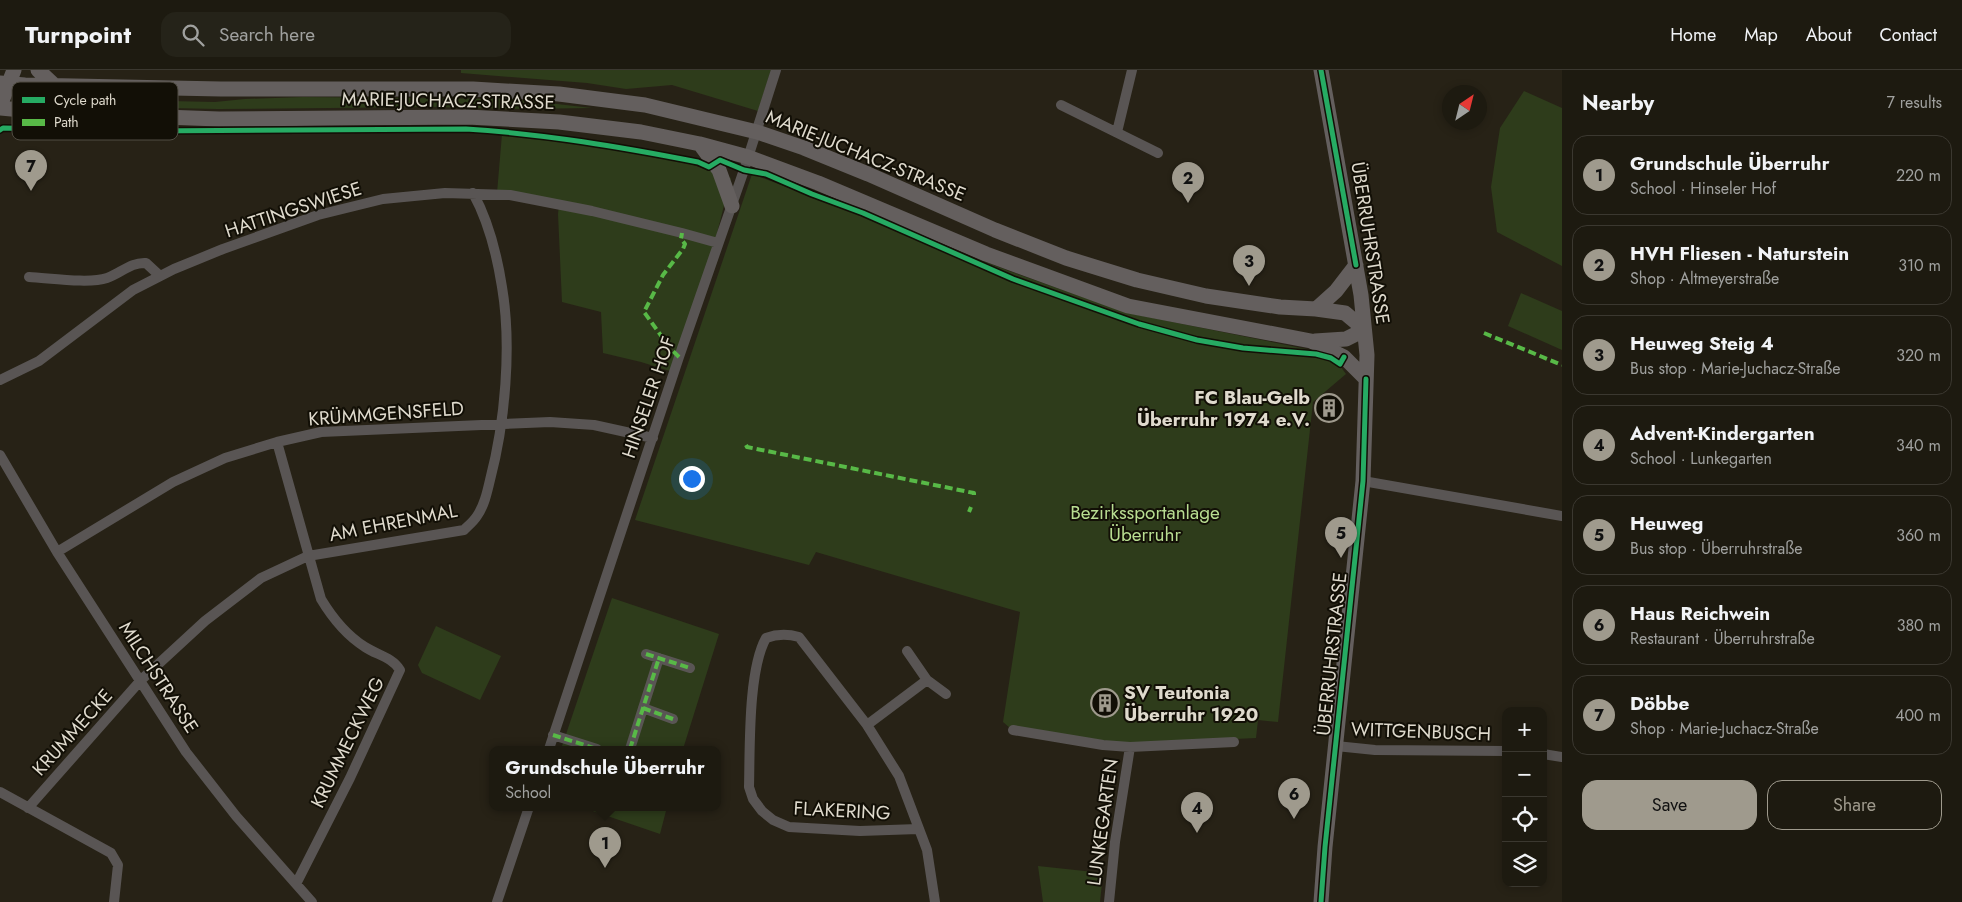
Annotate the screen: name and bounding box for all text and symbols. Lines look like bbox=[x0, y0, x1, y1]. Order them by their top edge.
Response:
search box bbox=[161, 12, 511, 57]
text: Turnpoint bbox=[25, 17, 131, 52]
icon: search bbox=[179, 21, 207, 49]
text: Search here bbox=[219, 21, 315, 48]
text: Home bbox=[1670, 22, 1716, 48]
text: Map bbox=[1744, 22, 1778, 48]
text: About bbox=[1806, 22, 1851, 48]
text: Contact bbox=[1879, 22, 1937, 48]
legend bbox=[12, 82, 178, 140]
street label: MARIE-JUCHACZ-STRASSE bbox=[341, 85, 555, 116]
north arrow bbox=[1442, 85, 1487, 130]
text: Nearby bbox=[1582, 88, 1654, 118]
text: Cycle path bbox=[54, 90, 116, 110]
text: 7 results bbox=[1886, 91, 1942, 114]
street label: MARIE-JUCHACZ-STRASSE bbox=[762, 103, 970, 208]
text: Path bbox=[54, 112, 79, 132]
pin: 7 bbox=[15, 150, 47, 191]
text: Grundschule Überruhr bbox=[1630, 150, 1829, 177]
street label: ÜBERRUHRSTRASSE bbox=[1344, 160, 1397, 326]
pin: 2 bbox=[1172, 162, 1204, 203]
text: 1 bbox=[1595, 164, 1603, 187]
text: 220 m bbox=[1896, 164, 1941, 187]
street label: HATTINGSWIESE bbox=[221, 175, 365, 244]
text: School · Hinseler Hof bbox=[1630, 177, 1776, 200]
text: HVH Fliesen - Naturstein bbox=[1630, 240, 1849, 267]
pin: 3 bbox=[1233, 245, 1265, 286]
text: 2 bbox=[1594, 254, 1604, 277]
text: 310 m bbox=[1898, 254, 1941, 277]
text: Shop · Altmeyerstraße bbox=[1630, 267, 1779, 290]
text: Heuweg Steig 4 bbox=[1630, 330, 1774, 357]
street label: HINSELER HOF bbox=[615, 333, 682, 462]
text: 3 bbox=[1594, 344, 1604, 367]
text: 320 m bbox=[1896, 344, 1941, 367]
text: Bus stop · Marie-Juchacz-Straße bbox=[1630, 357, 1840, 380]
place label: FC Blau-Gelb Überruhr 1974 e.V. bbox=[1137, 384, 1310, 433]
building icon: FC Blau-Gelb Überruhr 1974 e.V. bbox=[1314, 393, 1344, 423]
street label: KRÜMMGENSFELD bbox=[307, 395, 465, 432]
text: Advent-Kindergarten bbox=[1630, 420, 1815, 447]
text: 4 bbox=[1593, 434, 1605, 457]
text: 340 m bbox=[1896, 434, 1941, 457]
text: School · Lunkegarten bbox=[1630, 447, 1772, 470]
your location bbox=[679, 466, 705, 492]
street label: AM EHRENMAL bbox=[327, 497, 460, 548]
park label: Bezirkssportanlage Überruhr bbox=[1070, 499, 1220, 548]
text: Heuweg bbox=[1630, 510, 1703, 537]
pin: 5 bbox=[1325, 517, 1357, 558]
text: 5 bbox=[1594, 524, 1604, 547]
text: 360 m bbox=[1896, 524, 1941, 547]
text: Bus stop · Überruhrstraße bbox=[1630, 537, 1803, 560]
street label: ÜBERRUHRSTRASSE bbox=[1309, 571, 1353, 737]
text: Haus Reichwein bbox=[1630, 600, 1770, 627]
text: 6 bbox=[1594, 614, 1604, 637]
text: 380 m bbox=[1897, 614, 1941, 637]
street label: MILCHSTRASSE bbox=[112, 616, 205, 738]
text: Restaurant · Überruhrstraße bbox=[1630, 627, 1815, 650]
street label: KRUMMECKWEG bbox=[304, 672, 391, 812]
place label: SV Teutonia Überruhr 1920 bbox=[1124, 679, 1258, 728]
street label: KRUMMECKE bbox=[26, 683, 119, 782]
building icon: SV Teutonia Überruhr 1920 bbox=[1090, 688, 1120, 718]
text: Döbbe bbox=[1630, 690, 1689, 717]
text: 7 bbox=[1594, 704, 1604, 727]
text: 400 m bbox=[1895, 704, 1941, 727]
map controls bbox=[1502, 707, 1547, 887]
button: + bbox=[1502, 707, 1547, 752]
street label: WITTGENBUSCH bbox=[1350, 716, 1491, 747]
text: Shop · Marie-Juchacz-Straße bbox=[1630, 717, 1819, 740]
popup bbox=[489, 746, 721, 811]
button: − bbox=[1502, 752, 1547, 797]
text: Grundschule Überruhr bbox=[505, 754, 705, 781]
street label: LUNKEGARTEN bbox=[1080, 757, 1125, 887]
pin: 6 bbox=[1278, 778, 1310, 819]
button: Save bbox=[1582, 780, 1757, 830]
button: Share bbox=[1767, 780, 1942, 830]
text: School bbox=[505, 781, 551, 804]
pin: 4 bbox=[1181, 792, 1213, 833]
street label: FLAKERING bbox=[793, 794, 891, 827]
button: locate bbox=[1502, 797, 1547, 842]
pin: 1 bbox=[589, 827, 621, 868]
button: layers bbox=[1502, 842, 1547, 887]

